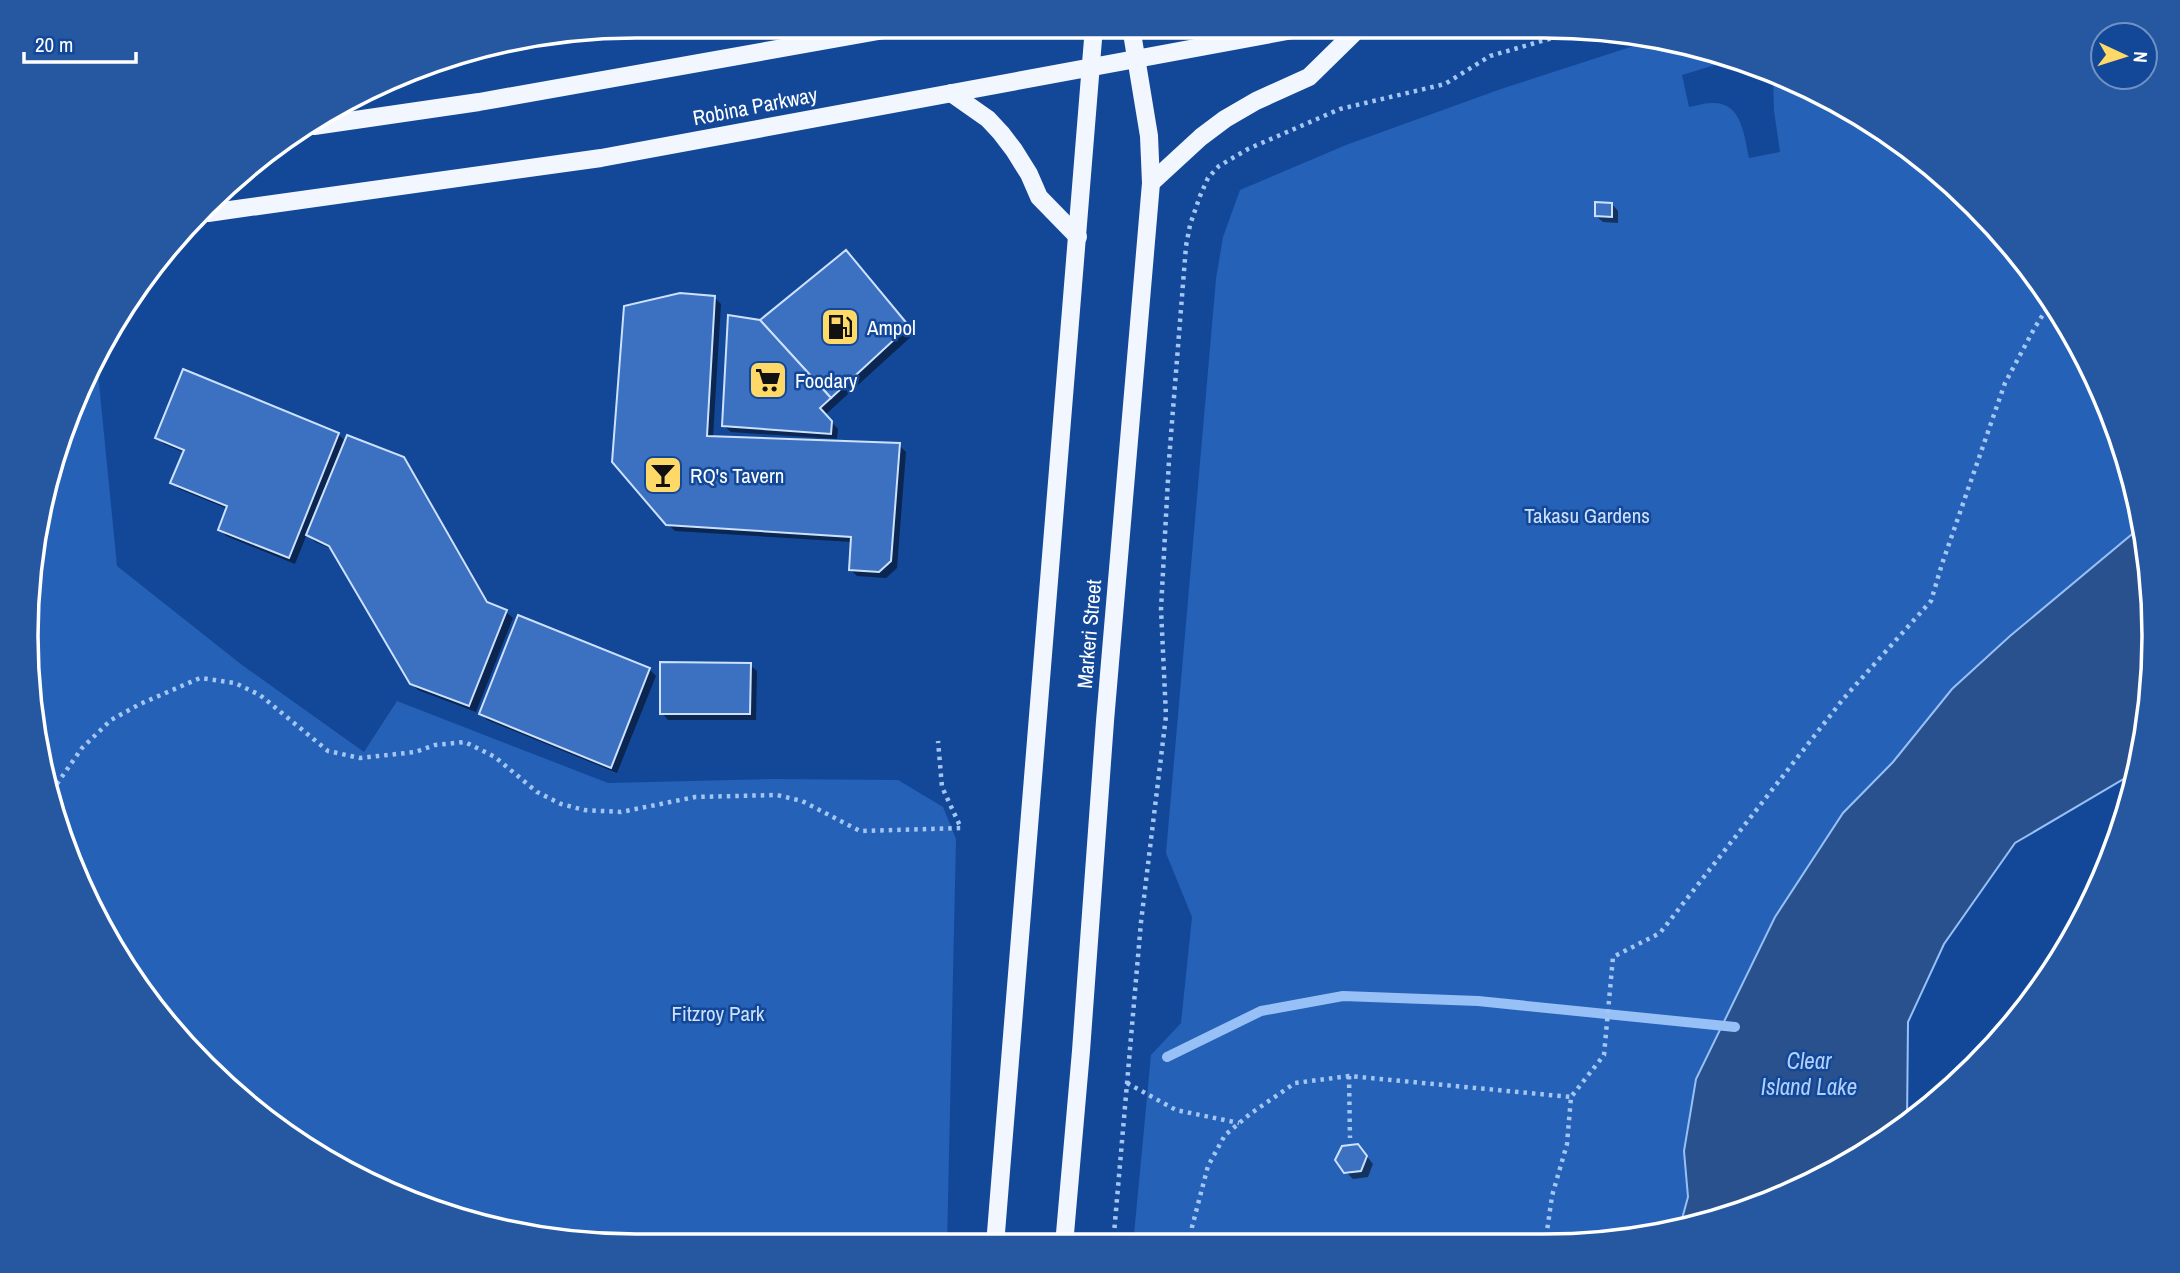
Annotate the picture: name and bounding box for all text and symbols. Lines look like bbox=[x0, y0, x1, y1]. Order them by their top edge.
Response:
scale bar bbox=[24, 21, 136, 65]
north arrow bbox=[2089, 21, 2159, 91]
text: 20 m bbox=[35, 30, 73, 59]
text: N bbox=[2128, 51, 2154, 64]
street label: Robina Parkway bbox=[690, 80, 820, 132]
fuel station icon: Ampol bbox=[819, 306, 861, 348]
place label: Ampol bbox=[866, 313, 916, 342]
supermarket icon: Foodary bbox=[747, 359, 789, 401]
place label: Foodary bbox=[795, 366, 858, 395]
bar icon: RQ's Tavern bbox=[642, 454, 684, 496]
place label: RQ's Tavern bbox=[690, 461, 784, 490]
park label: Takasu Gardens bbox=[1524, 501, 1650, 530]
street label: Markeri Street bbox=[1070, 578, 1108, 690]
park label: Fitzroy Park bbox=[672, 999, 765, 1028]
water label: Clear Island Lake bbox=[1761, 1045, 1857, 1102]

